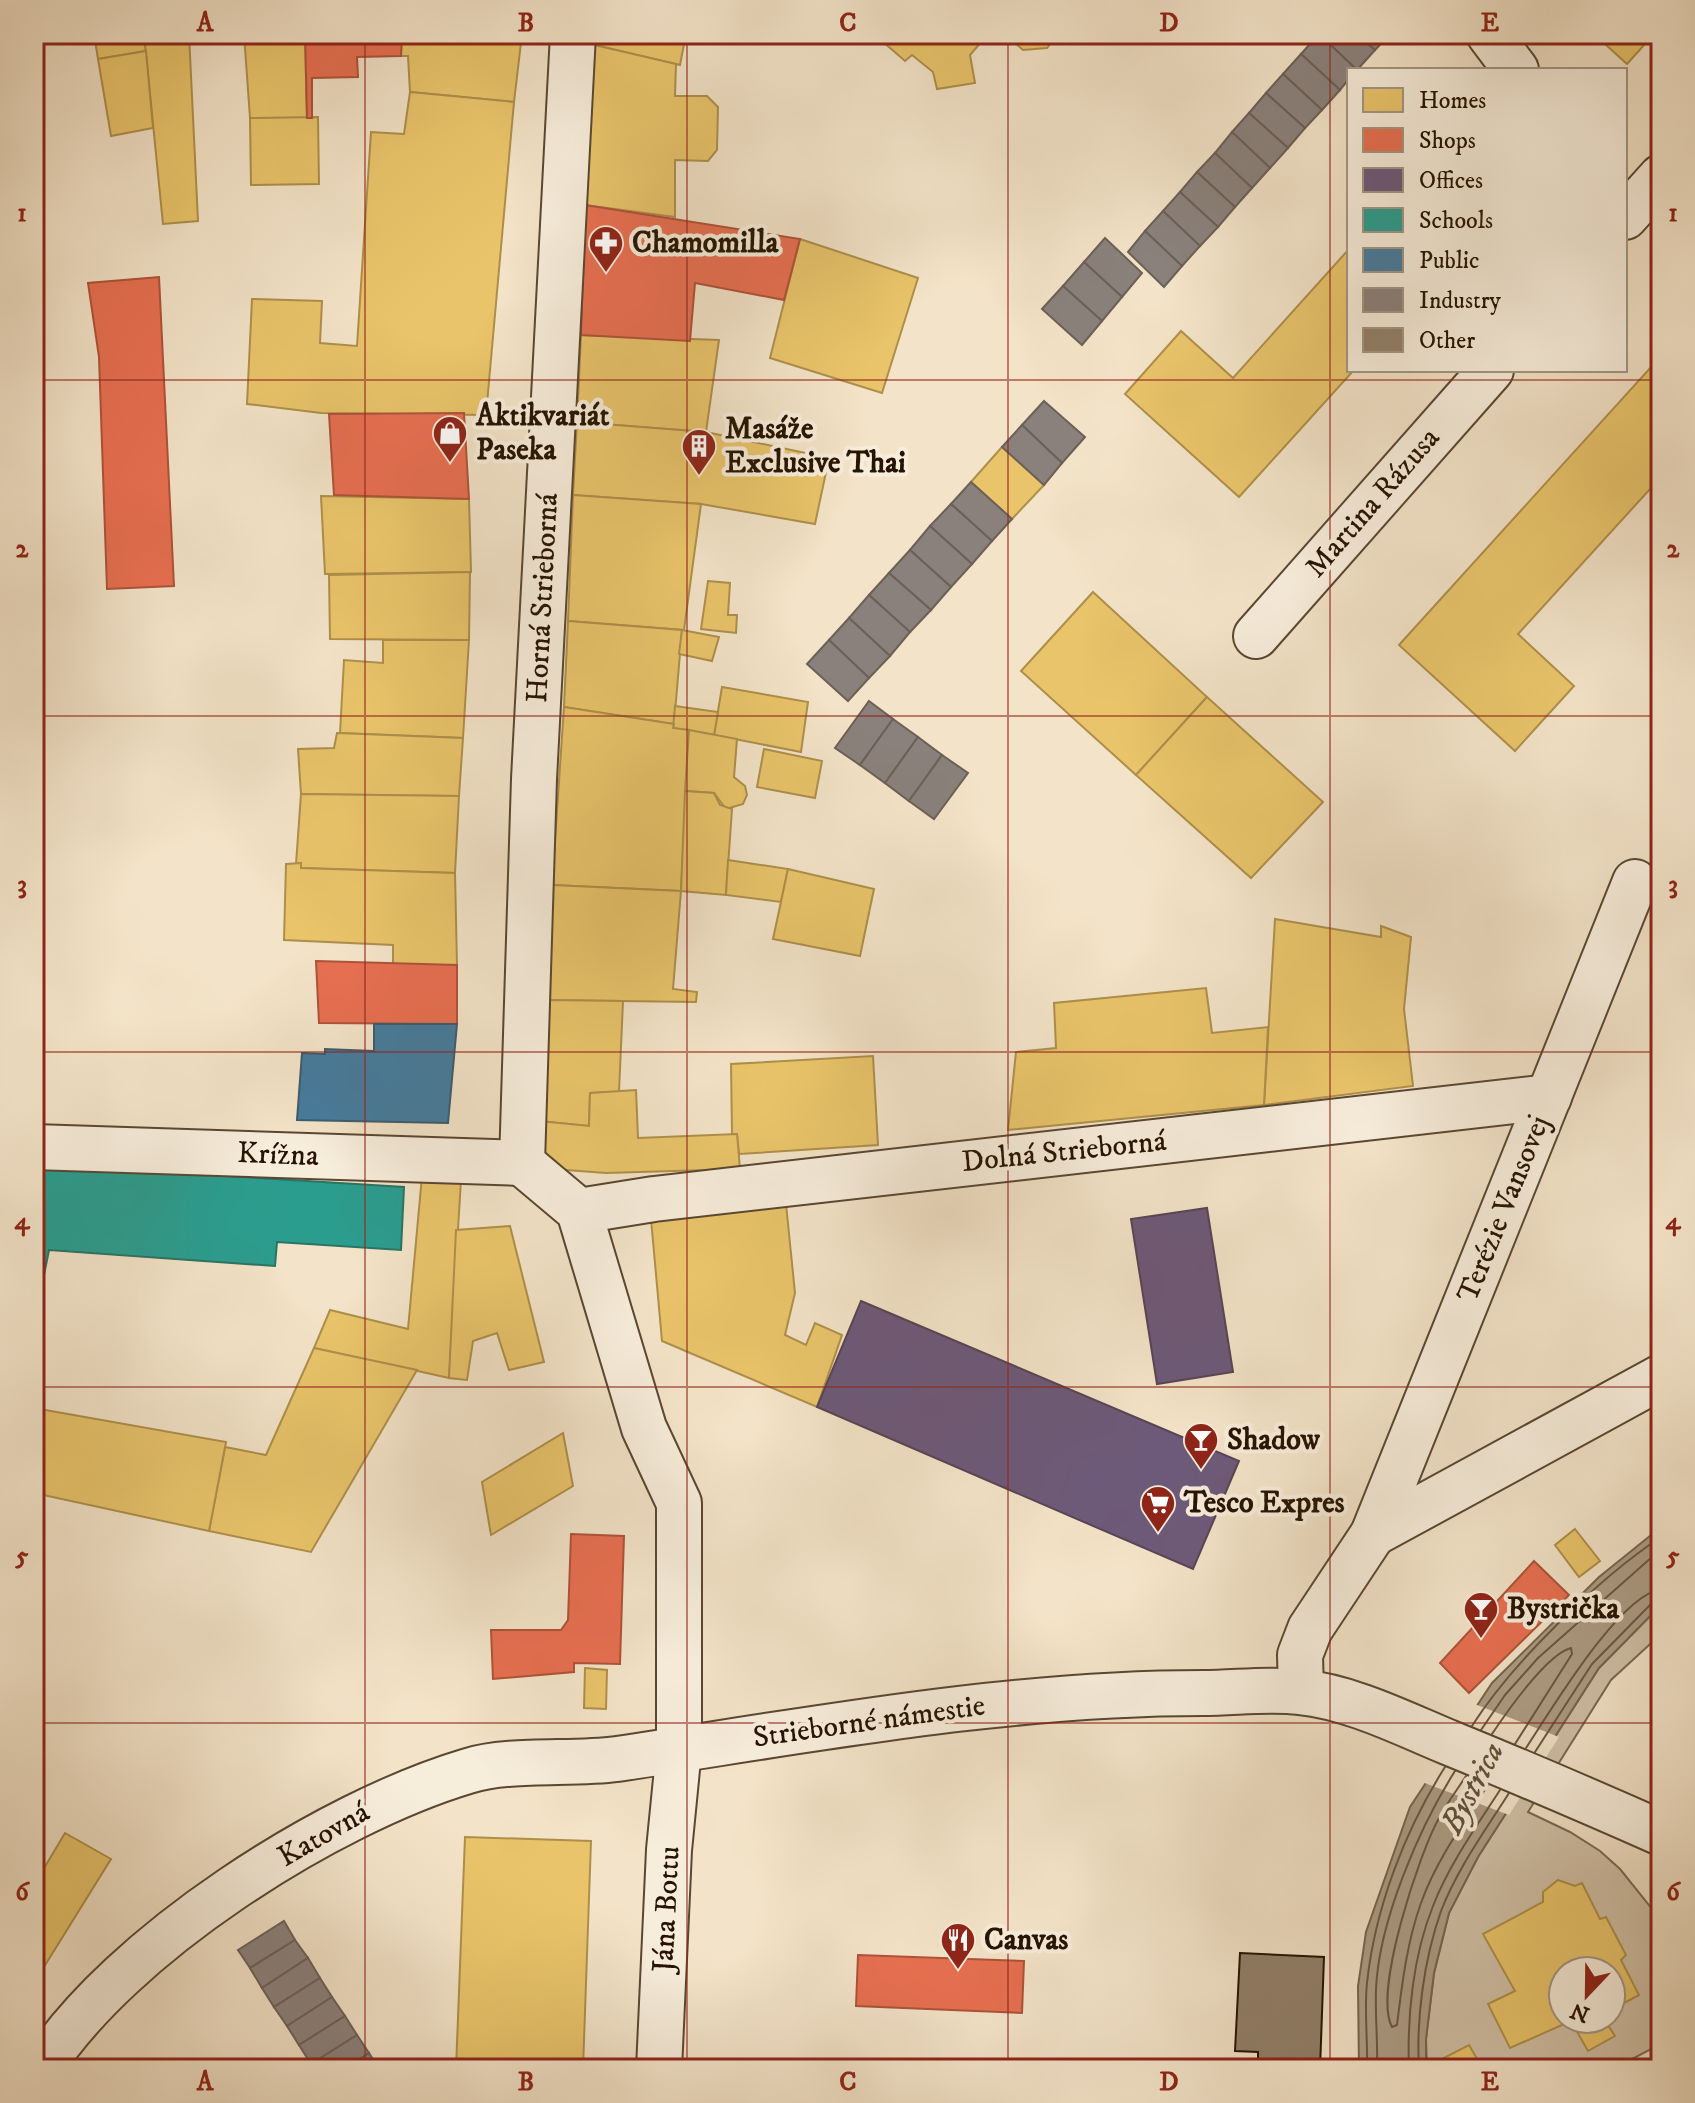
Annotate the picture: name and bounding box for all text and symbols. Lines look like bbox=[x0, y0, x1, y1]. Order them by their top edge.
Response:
text: A bbox=[196, 7, 215, 40]
text: B bbox=[518, 7, 534, 40]
text: C bbox=[839, 7, 857, 40]
text: D bbox=[1159, 7, 1179, 40]
text: E bbox=[1481, 7, 1499, 40]
legend bbox=[1347, 68, 1627, 372]
text: Homes bbox=[1419, 86, 1486, 116]
text: Shops bbox=[1419, 126, 1476, 156]
text: Offices bbox=[1419, 166, 1483, 196]
text: 1 bbox=[17, 197, 27, 230]
text: 1 bbox=[1668, 197, 1678, 230]
text: Schools bbox=[1419, 206, 1493, 236]
pharmacy icon: Chamomilla bbox=[587, 224, 625, 274]
place label: Chamomilla bbox=[632, 225, 780, 262]
text: Public bbox=[1419, 246, 1479, 276]
text: Industry bbox=[1419, 286, 1502, 316]
text: Other bbox=[1419, 326, 1475, 356]
place label: Aktikvariát Paseka bbox=[475, 398, 610, 469]
place label: Masáže Exclusive Thai bbox=[725, 411, 906, 482]
shop icon: Aktikvariát Paseka bbox=[431, 414, 469, 464]
street label: Martina Rázusa bbox=[1298, 420, 1448, 586]
building icon: Masáže Exclusive Thai bbox=[680, 427, 718, 477]
street label: Horná Strieborná bbox=[519, 492, 567, 704]
text: 2 bbox=[16, 533, 30, 566]
text: 2 bbox=[1667, 533, 1681, 566]
text: 3 bbox=[17, 869, 27, 902]
text: 3 bbox=[1668, 869, 1678, 902]
street label: Terézie Vansovej bbox=[1450, 1110, 1558, 1308]
street label: Dolná Strieborná bbox=[960, 1123, 1168, 1181]
street label: Krížna bbox=[237, 1135, 320, 1175]
text: 4 bbox=[15, 1205, 31, 1238]
text: 4 bbox=[1666, 1205, 1682, 1238]
bar icon: Shadow bbox=[1182, 1421, 1220, 1471]
place label: Shadow bbox=[1227, 1422, 1321, 1459]
supermarket icon: Tesco Expres bbox=[1139, 1484, 1177, 1534]
place label: Tesco Expres bbox=[1183, 1485, 1345, 1522]
text: 5 bbox=[15, 1540, 29, 1573]
text: 5 bbox=[1666, 1540, 1680, 1573]
bar icon: Bystrička bbox=[1462, 1590, 1500, 1640]
place label: Bystrička bbox=[1507, 1591, 1621, 1628]
street label: Strieborné námestie bbox=[751, 1687, 987, 1757]
water label: Bystrica bbox=[1432, 1735, 1514, 1842]
street label: Katovná bbox=[272, 1794, 377, 1876]
street label: Jána Bottu bbox=[645, 1845, 689, 1976]
text: 6 bbox=[15, 1876, 30, 1909]
text: 6 bbox=[1666, 1876, 1681, 1909]
restaurant icon: Canvas bbox=[939, 1921, 977, 1971]
place label: Canvas bbox=[984, 1922, 1068, 1959]
north arrow bbox=[1547, 1955, 1627, 2035]
text: N bbox=[1567, 1996, 1594, 2028]
text: A bbox=[196, 2066, 215, 2099]
text: B bbox=[518, 2066, 534, 2099]
text: C bbox=[839, 2066, 857, 2099]
text: D bbox=[1159, 2066, 1179, 2099]
text: E bbox=[1481, 2066, 1499, 2099]

